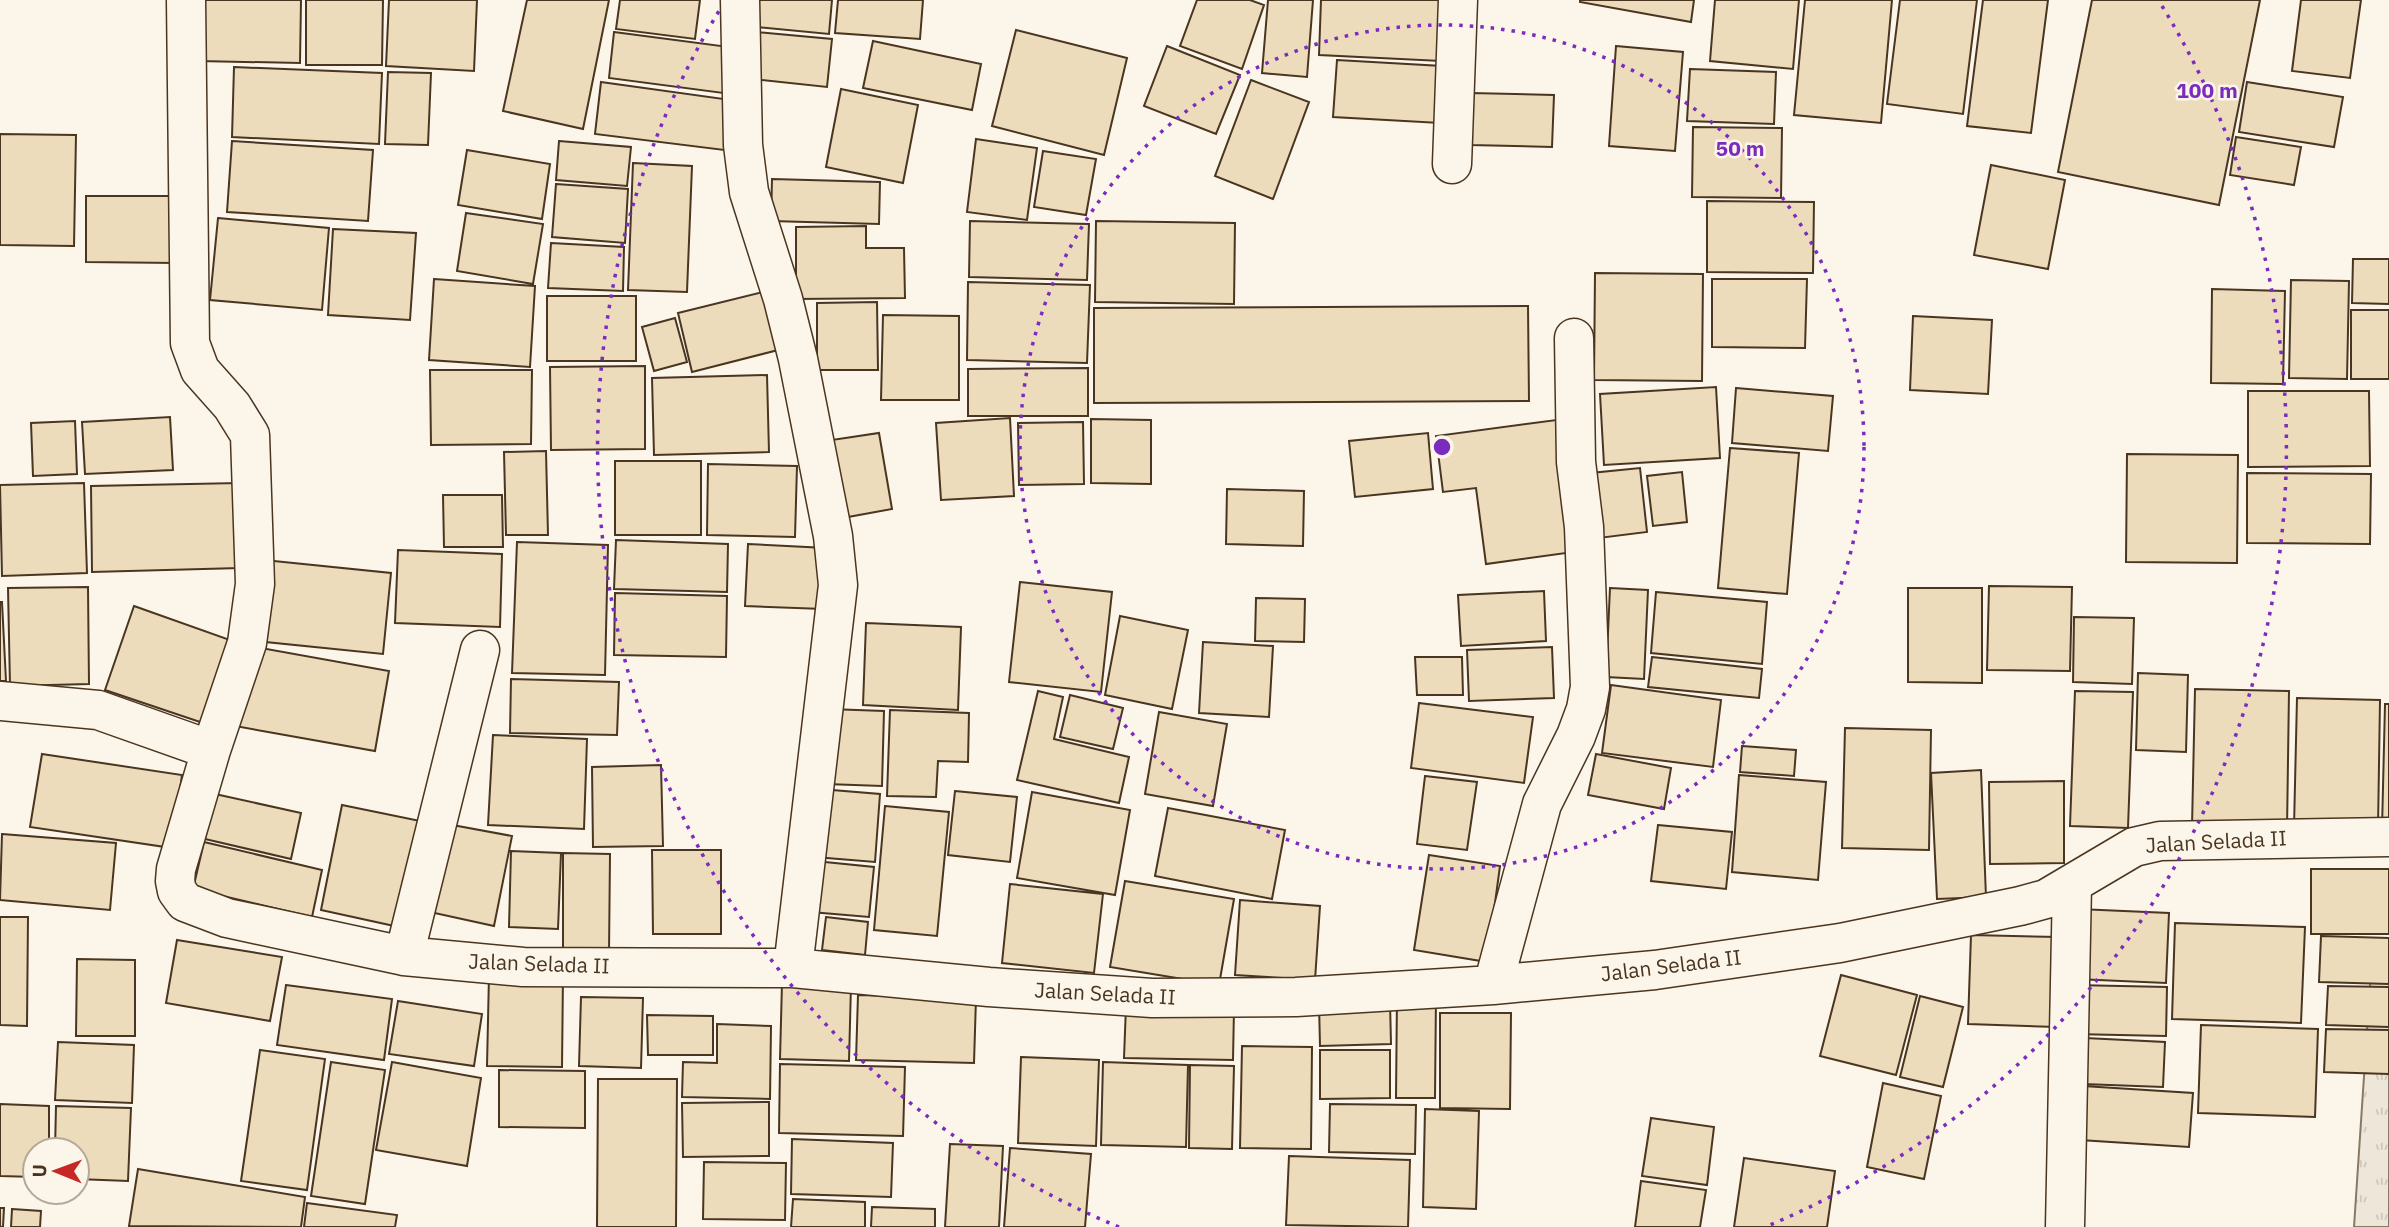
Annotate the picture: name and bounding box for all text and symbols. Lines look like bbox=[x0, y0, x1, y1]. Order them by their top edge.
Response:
text: 100 m bbox=[2176, 76, 2238, 104]
text: 50 m bbox=[1716, 134, 1764, 162]
centre of rings bbox=[1430, 435, 1454, 459]
street label: Jalan Selada II bbox=[2145, 823, 2287, 859]
street label: Jalan Selada II bbox=[1599, 942, 1743, 988]
street label: Jalan Selada II bbox=[468, 947, 610, 979]
street label: Jalan Selada II bbox=[1034, 975, 1176, 1011]
north arrow bbox=[21, 1136, 91, 1206]
text: U bbox=[27, 1164, 51, 1178]

